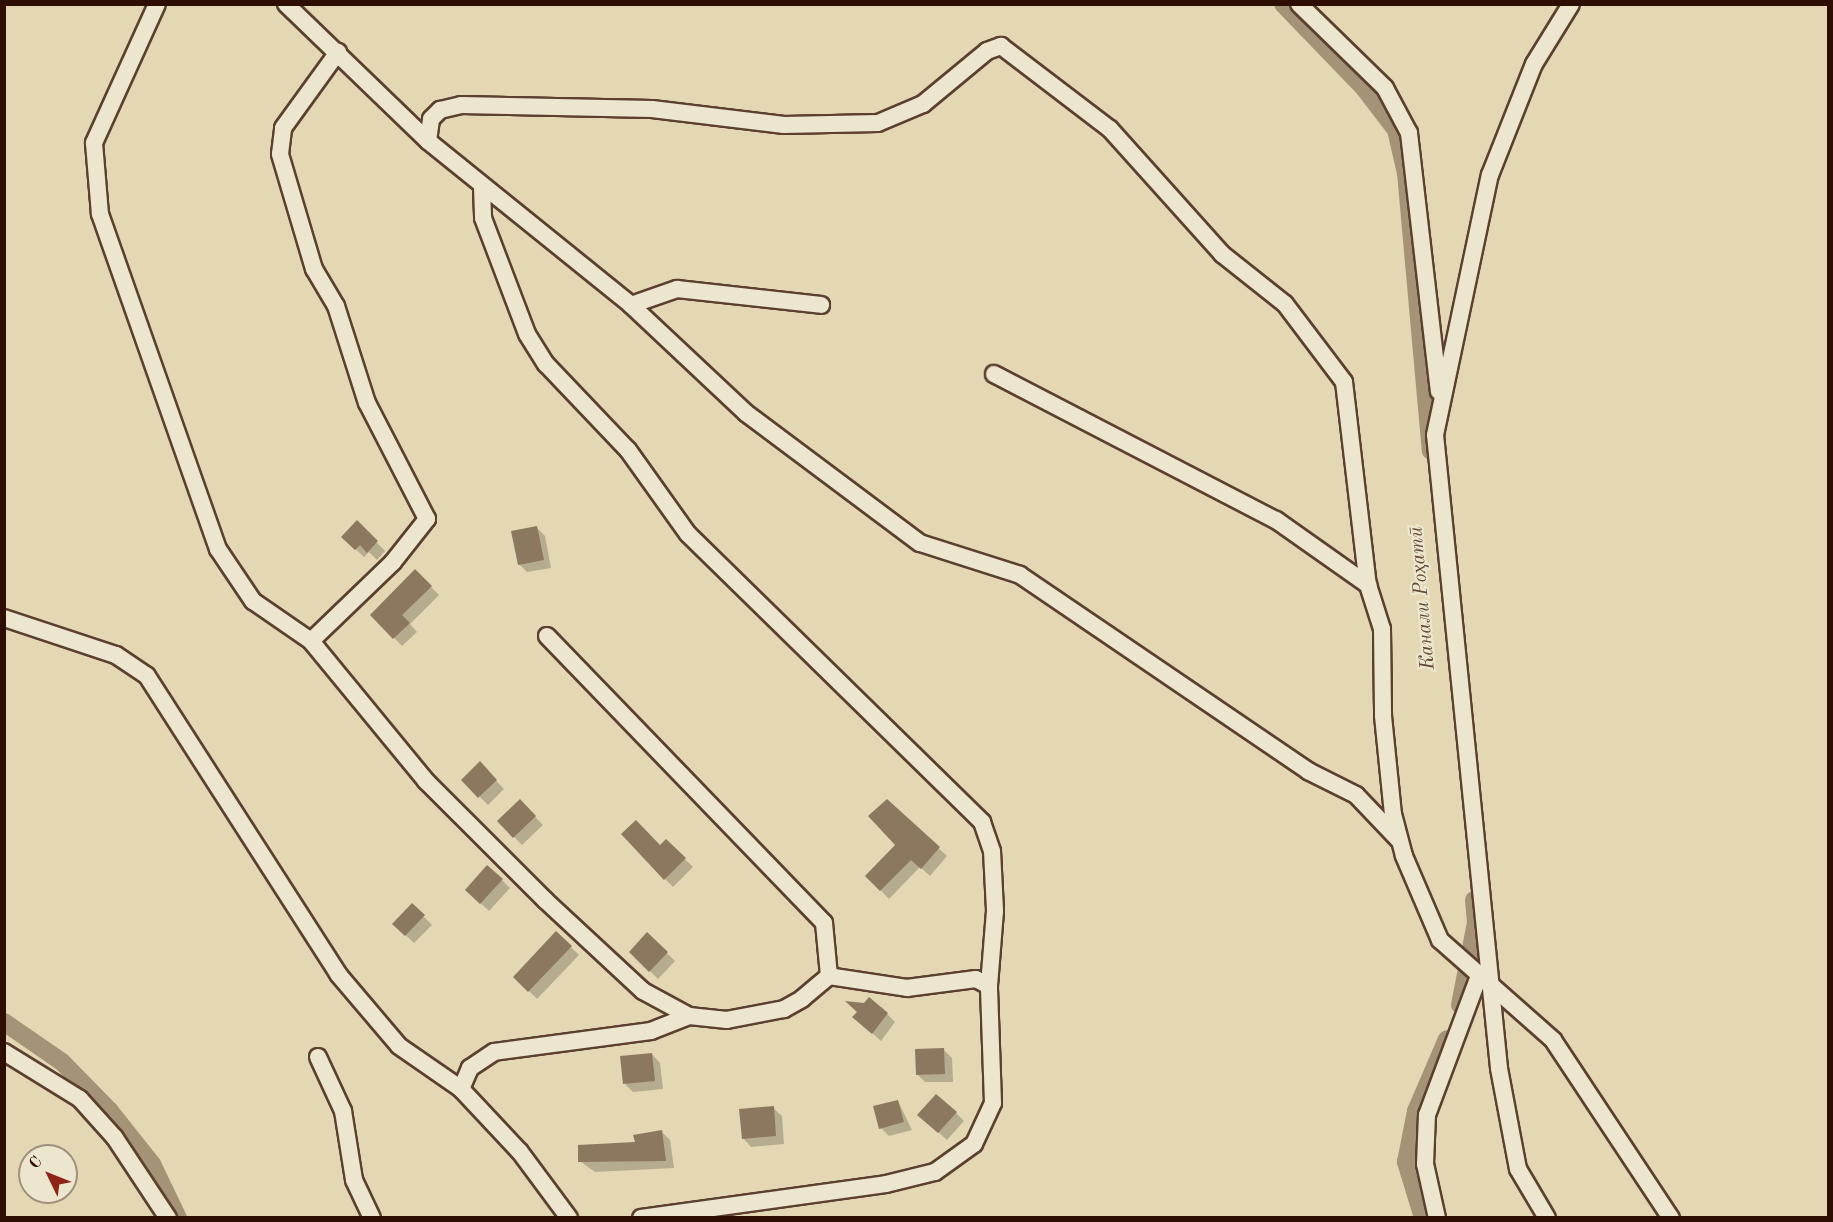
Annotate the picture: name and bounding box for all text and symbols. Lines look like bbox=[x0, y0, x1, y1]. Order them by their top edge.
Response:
water label: Канали Роҳатӣ bbox=[1405, 525, 1441, 671]
north arrow bbox=[18, 1144, 78, 1204]
text: С bbox=[27, 1154, 46, 1172]

